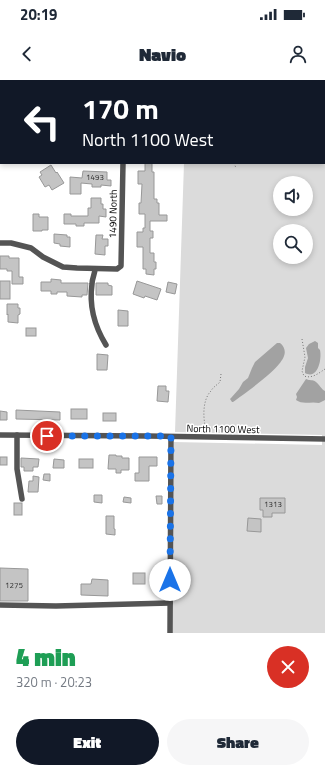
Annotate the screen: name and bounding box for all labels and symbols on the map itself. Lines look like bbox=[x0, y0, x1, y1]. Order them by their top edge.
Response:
house number: 1493 bbox=[86, 171, 104, 183]
street label: 1490 North bbox=[105, 189, 121, 239]
pin bbox=[30, 419, 64, 453]
street label: North 1100 West bbox=[186, 421, 260, 437]
house number: 1313 bbox=[264, 498, 282, 510]
position arrow bbox=[149, 559, 191, 601]
house number: 1275 bbox=[5, 579, 23, 591]

